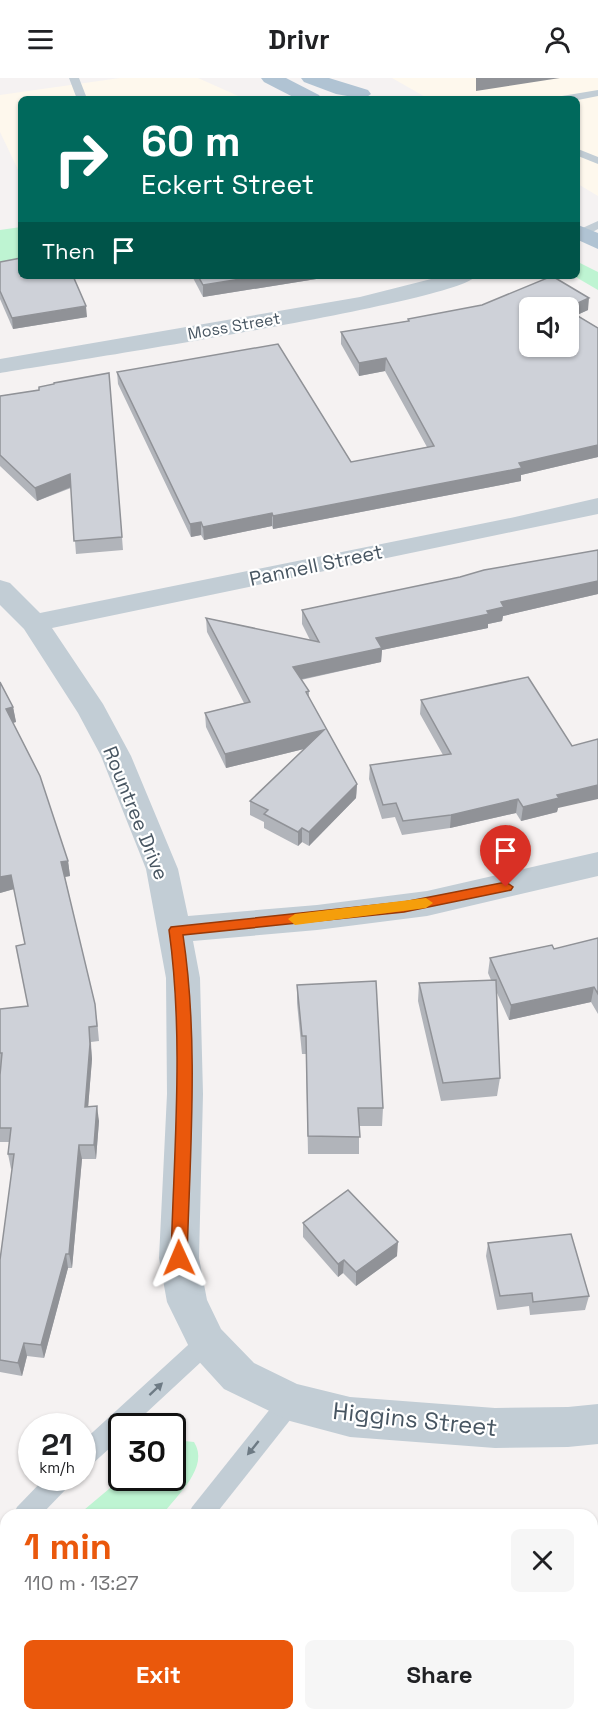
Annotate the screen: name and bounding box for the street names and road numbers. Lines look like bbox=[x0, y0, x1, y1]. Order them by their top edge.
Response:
street label: Moss Street bbox=[186, 308, 282, 344]
street label: Pannell Street bbox=[247, 538, 385, 592]
street label: Rountree Drive bbox=[97, 742, 175, 884]
street label: Higgins Street bbox=[331, 1395, 499, 1443]

